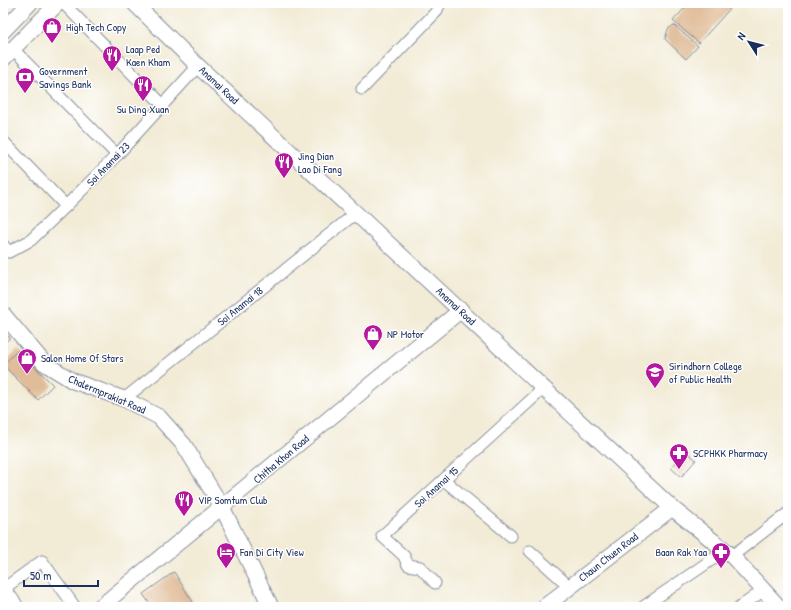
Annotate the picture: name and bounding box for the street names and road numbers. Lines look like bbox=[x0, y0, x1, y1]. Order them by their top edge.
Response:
street label: Anamai Road bbox=[196, 63, 242, 107]
street label: Soi Anamai 23 bbox=[84, 139, 133, 189]
street label: Soi Anamai 18 bbox=[214, 283, 266, 329]
street label: Anamai Road bbox=[433, 284, 479, 328]
street label: Chalermprakiat Road bbox=[66, 371, 149, 417]
street label: Chitha Khon Road bbox=[250, 431, 312, 486]
street label: Soi Anamai 15 bbox=[411, 463, 461, 510]
street label: Chaun Chuen Road bbox=[575, 529, 641, 585]

